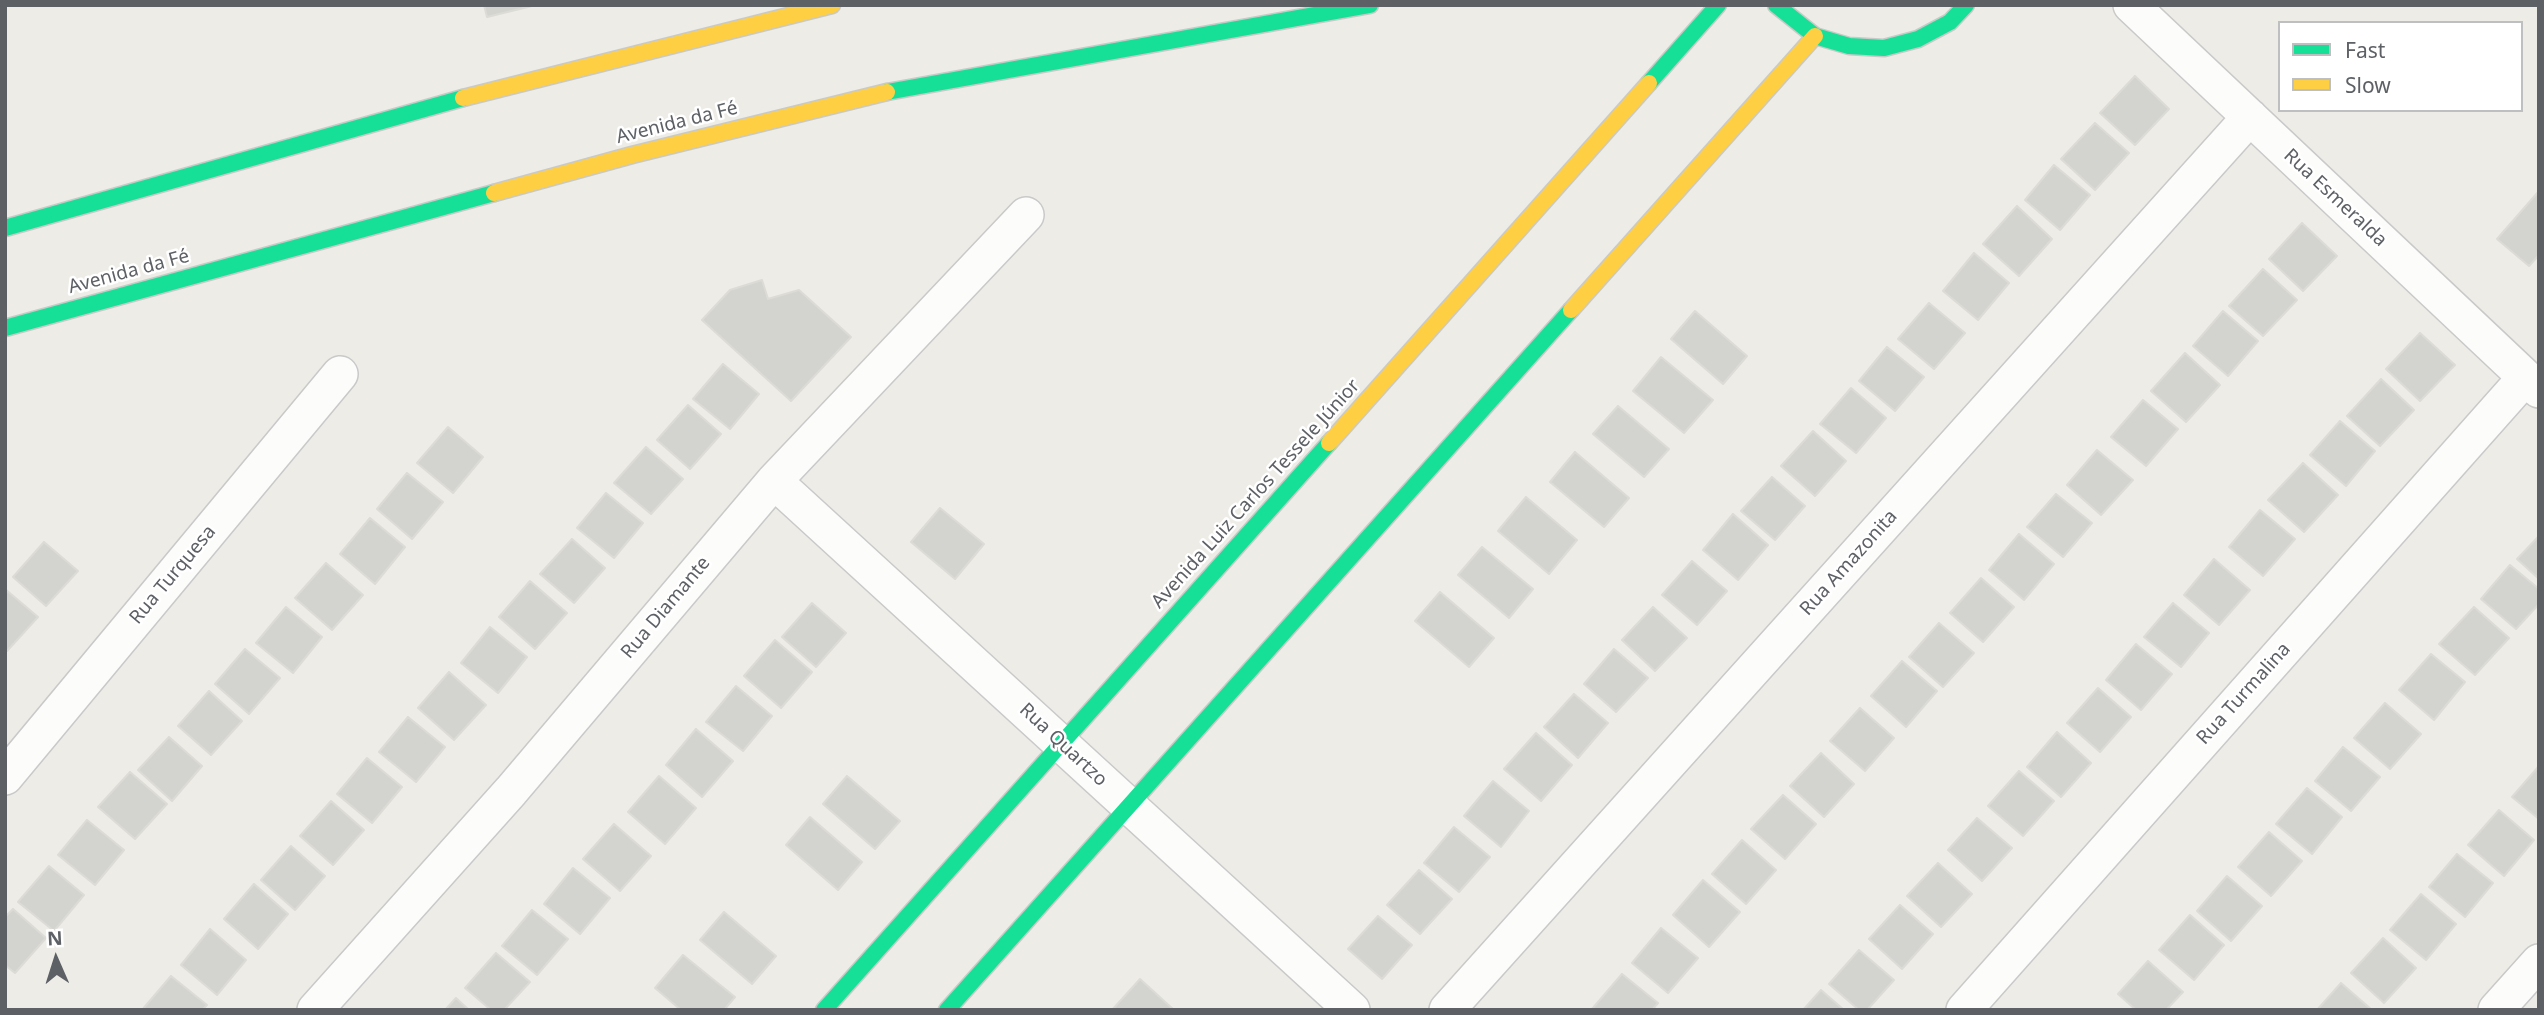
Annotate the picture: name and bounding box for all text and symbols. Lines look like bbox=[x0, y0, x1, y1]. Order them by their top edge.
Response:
legend bbox=[2278, 21, 2523, 112]
text: Fast bbox=[2345, 36, 2385, 64]
text: Slow bbox=[2345, 71, 2391, 99]
street label: Avenida da Fé bbox=[614, 97, 740, 149]
street label: Rua Esmeralda bbox=[2279, 144, 2391, 252]
street label: Avenida da Fé bbox=[66, 245, 192, 299]
street label: Avenida Luiz Carlos Tessele Júnior bbox=[1147, 375, 1365, 613]
street label: Rua Amazonita bbox=[1796, 505, 1902, 621]
street label: Rua Turquesa bbox=[125, 521, 221, 629]
street label: Rua Diamante bbox=[617, 552, 715, 664]
street label: Rua Turmalina bbox=[2192, 638, 2296, 750]
street label: Rua Quartzo bbox=[1014, 699, 1112, 791]
north arrow bbox=[21, 924, 91, 994]
text: N bbox=[46, 925, 63, 951]

